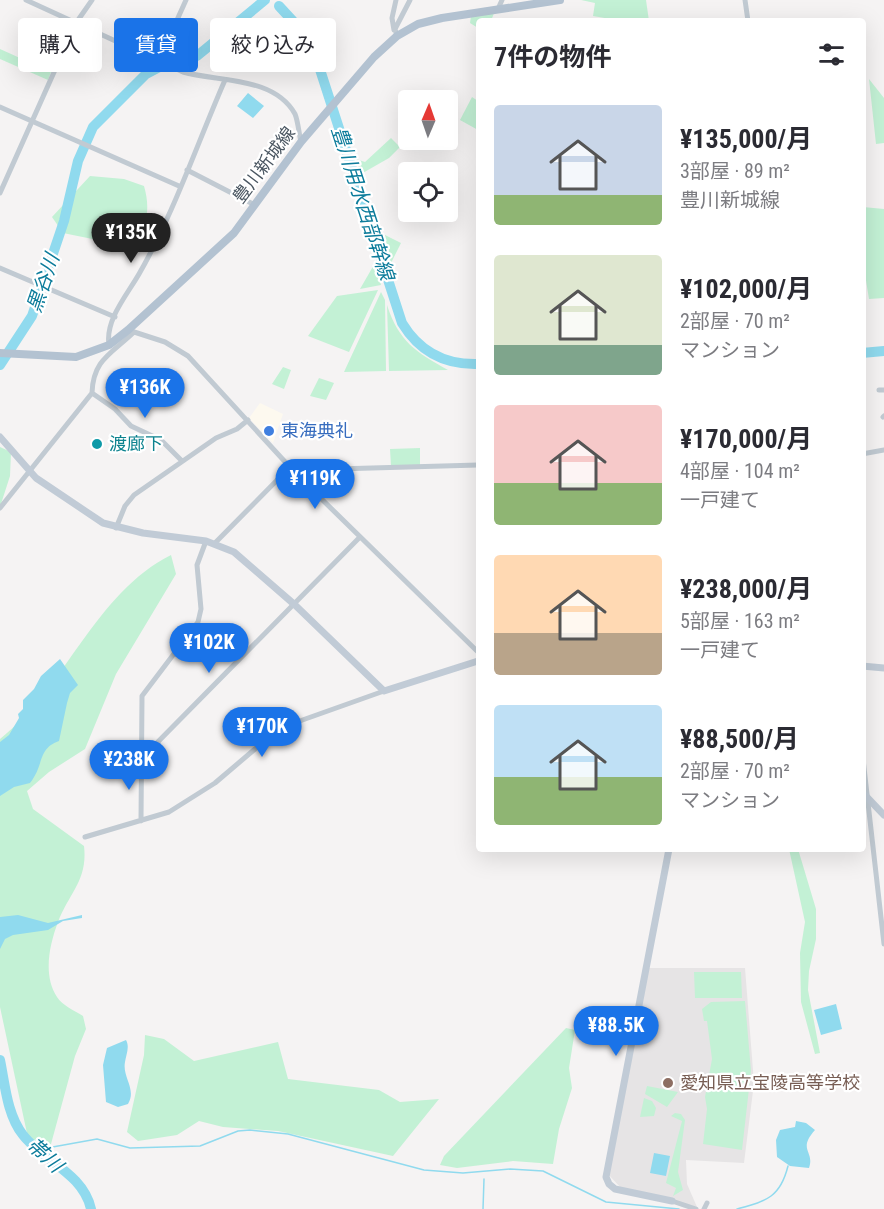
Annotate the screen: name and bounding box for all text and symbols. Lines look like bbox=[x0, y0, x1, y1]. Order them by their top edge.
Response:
chip: 購入 bbox=[18, 18, 102, 72]
chip: 賃貸 bbox=[114, 18, 198, 72]
chip: 絞り込み bbox=[210, 18, 336, 72]
icon: filters bbox=[815, 38, 848, 71]
text: 7件の物件 bbox=[494, 42, 611, 72]
north arrow bbox=[398, 90, 458, 150]
map controls bbox=[398, 90, 458, 222]
street label: 豊川新城線 bbox=[228, 122, 299, 207]
water label: 豊川用水西部幹線 bbox=[327, 123, 400, 286]
text: ¥135,000/月 bbox=[680, 124, 812, 154]
icon: home bbox=[542, 129, 614, 201]
text: 3部屋 · 89 m² bbox=[680, 159, 790, 183]
button: locate bbox=[398, 162, 458, 222]
text: 豊川新城線 bbox=[680, 188, 780, 212]
pin: ¥135K bbox=[89, 213, 173, 264]
text: ¥135K bbox=[106, 220, 156, 244]
water label: 黒谷川 bbox=[22, 249, 65, 315]
text: ¥102,000/月 bbox=[680, 274, 812, 304]
icon: home bbox=[542, 279, 614, 351]
text: 2部屋 · 70 m² bbox=[680, 309, 790, 333]
text: マンション bbox=[680, 338, 780, 362]
pin: ¥136K bbox=[103, 368, 187, 419]
text: ¥136K bbox=[120, 375, 170, 399]
place label: 東海典礼 bbox=[281, 420, 353, 441]
marker: 東海典礼 bbox=[262, 424, 276, 438]
text: ¥170,000/月 bbox=[680, 424, 812, 454]
icon: home bbox=[542, 429, 614, 501]
place label: 渡廊下 bbox=[109, 433, 163, 454]
marker: 渡廊下 bbox=[90, 437, 104, 451]
pin: ¥119K bbox=[273, 459, 357, 510]
text: 4部屋 · 104 m² bbox=[680, 459, 800, 483]
text: ¥119K bbox=[290, 466, 340, 490]
text: 一戸建て bbox=[680, 488, 760, 512]
text: ¥238,000/月 bbox=[680, 574, 812, 604]
icon: home bbox=[542, 579, 614, 651]
text: 5部屋 · 163 m² bbox=[680, 609, 800, 633]
pin: ¥102K bbox=[167, 623, 251, 674]
text: ¥102K bbox=[184, 630, 234, 654]
text: 一戸建て bbox=[680, 638, 760, 662]
pin: ¥170K bbox=[220, 707, 304, 758]
text: ¥170K bbox=[237, 714, 287, 738]
text: ¥88,500/月 bbox=[680, 724, 799, 754]
icon: home bbox=[542, 729, 614, 801]
pin: ¥238K bbox=[87, 740, 171, 791]
text: ¥238K bbox=[104, 747, 154, 771]
text: 2部屋 · 70 m² bbox=[680, 759, 790, 783]
text: マンション bbox=[680, 788, 780, 812]
pin: ¥88.5K bbox=[567, 1006, 665, 1057]
text: ¥88.5K bbox=[588, 1013, 644, 1037]
place label: 愛知県立宝陵高等学校 bbox=[680, 1072, 860, 1093]
marker: 愛知県立宝陵高等学校 bbox=[661, 1076, 675, 1090]
water label: 帯川 bbox=[22, 1133, 69, 1179]

